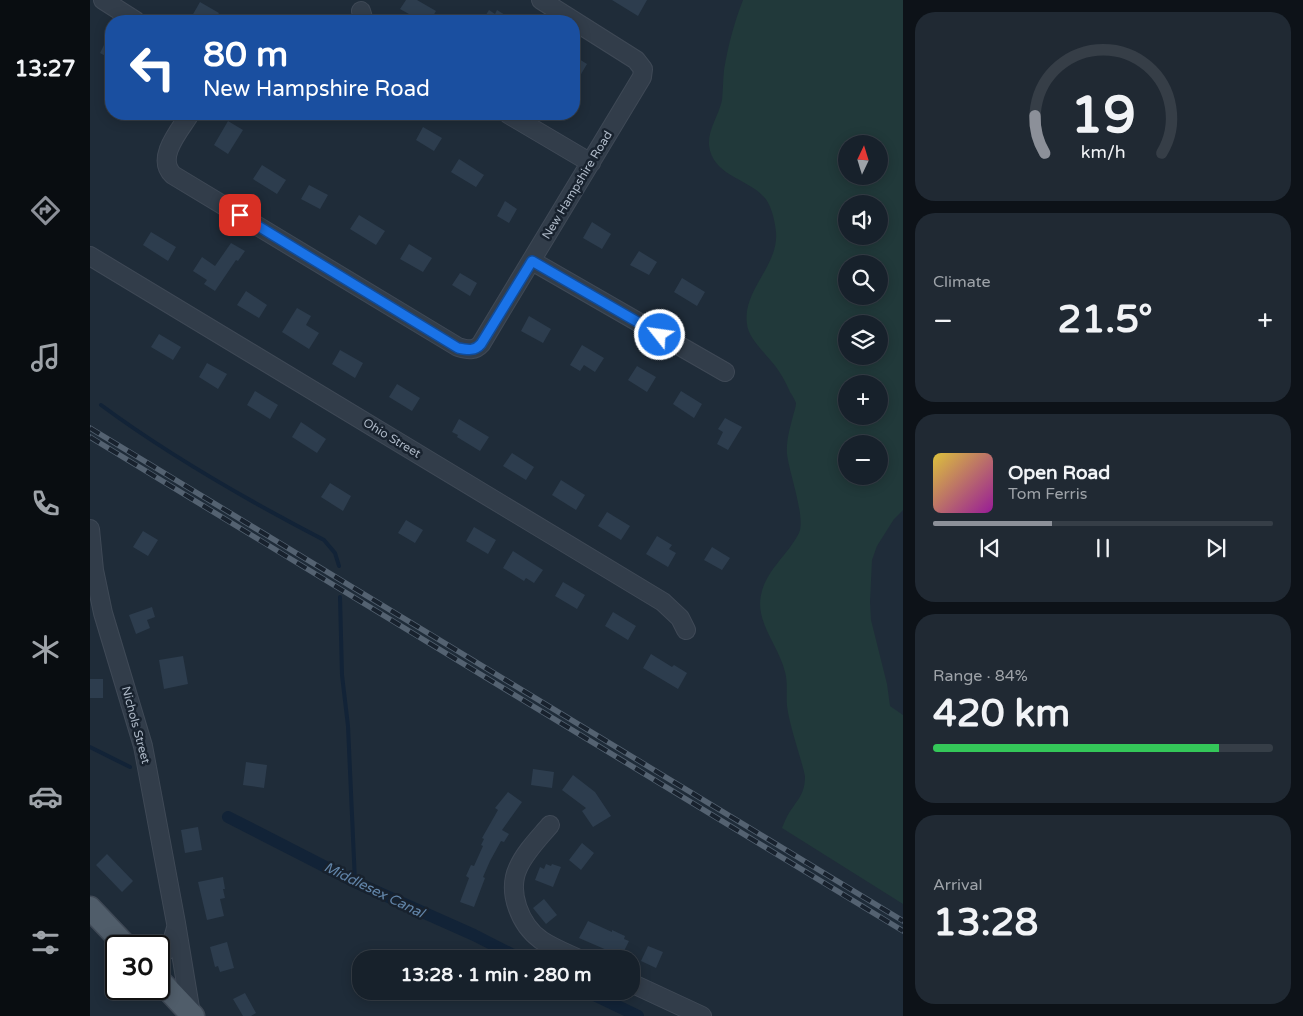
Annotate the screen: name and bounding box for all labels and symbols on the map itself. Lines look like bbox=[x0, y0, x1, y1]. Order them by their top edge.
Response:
street label: New Hampshire Road bbox=[539, 128, 615, 242]
north arrow bbox=[838, 135, 888, 185]
pin bbox=[219, 194, 261, 236]
position arrow bbox=[633, 308, 685, 360]
street label: Ohio Street bbox=[361, 415, 424, 461]
street label: Nichols Street bbox=[119, 685, 153, 766]
water label: Middlesex Canal bbox=[321, 858, 428, 922]
speed limit sign: 30 bbox=[105, 935, 170, 1000]

